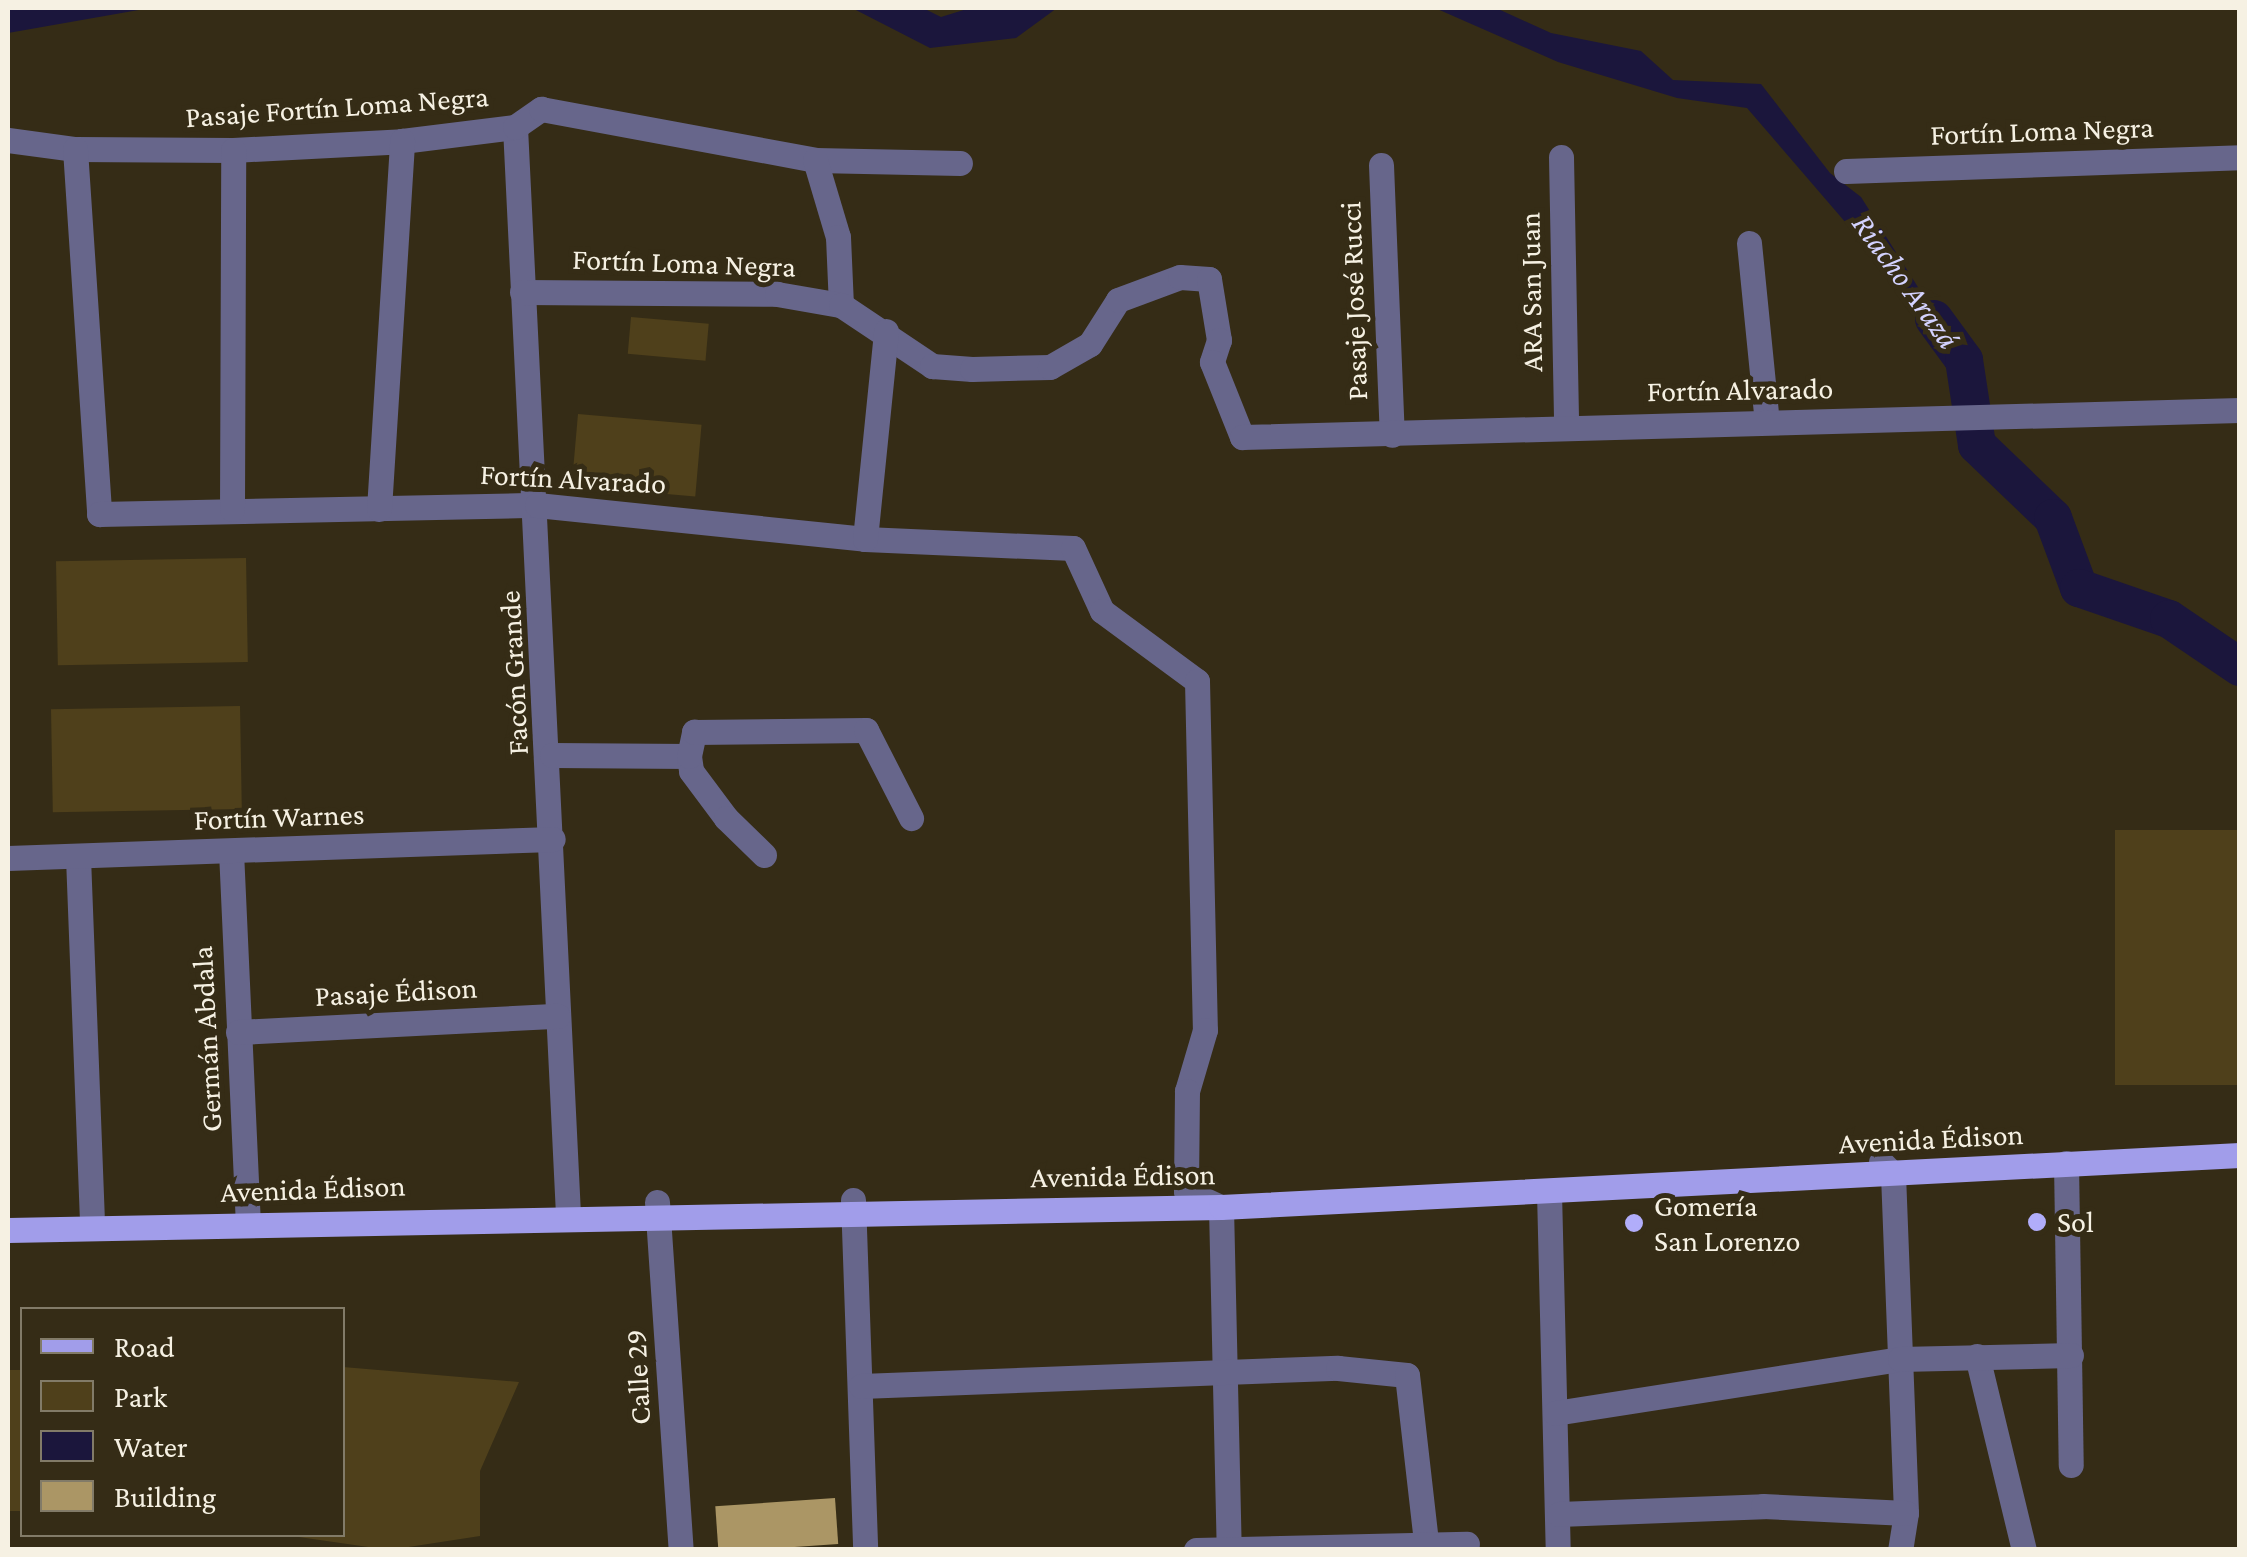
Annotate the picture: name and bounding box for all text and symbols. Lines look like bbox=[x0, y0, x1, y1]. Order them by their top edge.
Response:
street label: Pasaje Fortín Loma Negra bbox=[184, 78, 490, 136]
street label: Fortín Loma Negra bbox=[1930, 109, 2154, 153]
street label: Pasaje José Rucci bbox=[1333, 201, 1375, 401]
water label: Riacho Arazá bbox=[1844, 206, 1968, 356]
street label: ARA San Juan bbox=[1512, 212, 1550, 372]
street label: Fortín Loma Negra bbox=[572, 241, 796, 285]
street label: Fortín Alvarado bbox=[1647, 370, 1833, 410]
street label: Fortín Alvarado bbox=[479, 456, 667, 502]
street label: Facón Grande bbox=[492, 590, 536, 756]
street label: Fortín Warnes bbox=[193, 796, 365, 838]
street label: Germán Abdala bbox=[184, 945, 230, 1133]
street label: Pasaje Édison bbox=[314, 970, 478, 1014]
street label: Avenida Édison bbox=[1838, 1116, 2024, 1162]
street label: Avenida Édison bbox=[1030, 1156, 1216, 1196]
street label: Avenida Édison bbox=[220, 1168, 406, 1210]
place label: Gomería San Lorenzo bbox=[1654, 1188, 1800, 1258]
place label: Sol bbox=[2057, 1204, 2094, 1240]
marker: Sol bbox=[2026, 1211, 2048, 1233]
marker: Gomería San Lorenzo bbox=[1623, 1212, 1645, 1234]
legend bbox=[20, 1307, 345, 1537]
street label: Calle 29 bbox=[618, 1328, 658, 1426]
text: Road bbox=[114, 1330, 175, 1363]
text: Park bbox=[114, 1380, 167, 1413]
text: Water bbox=[114, 1430, 188, 1463]
text: Building bbox=[114, 1480, 216, 1513]

